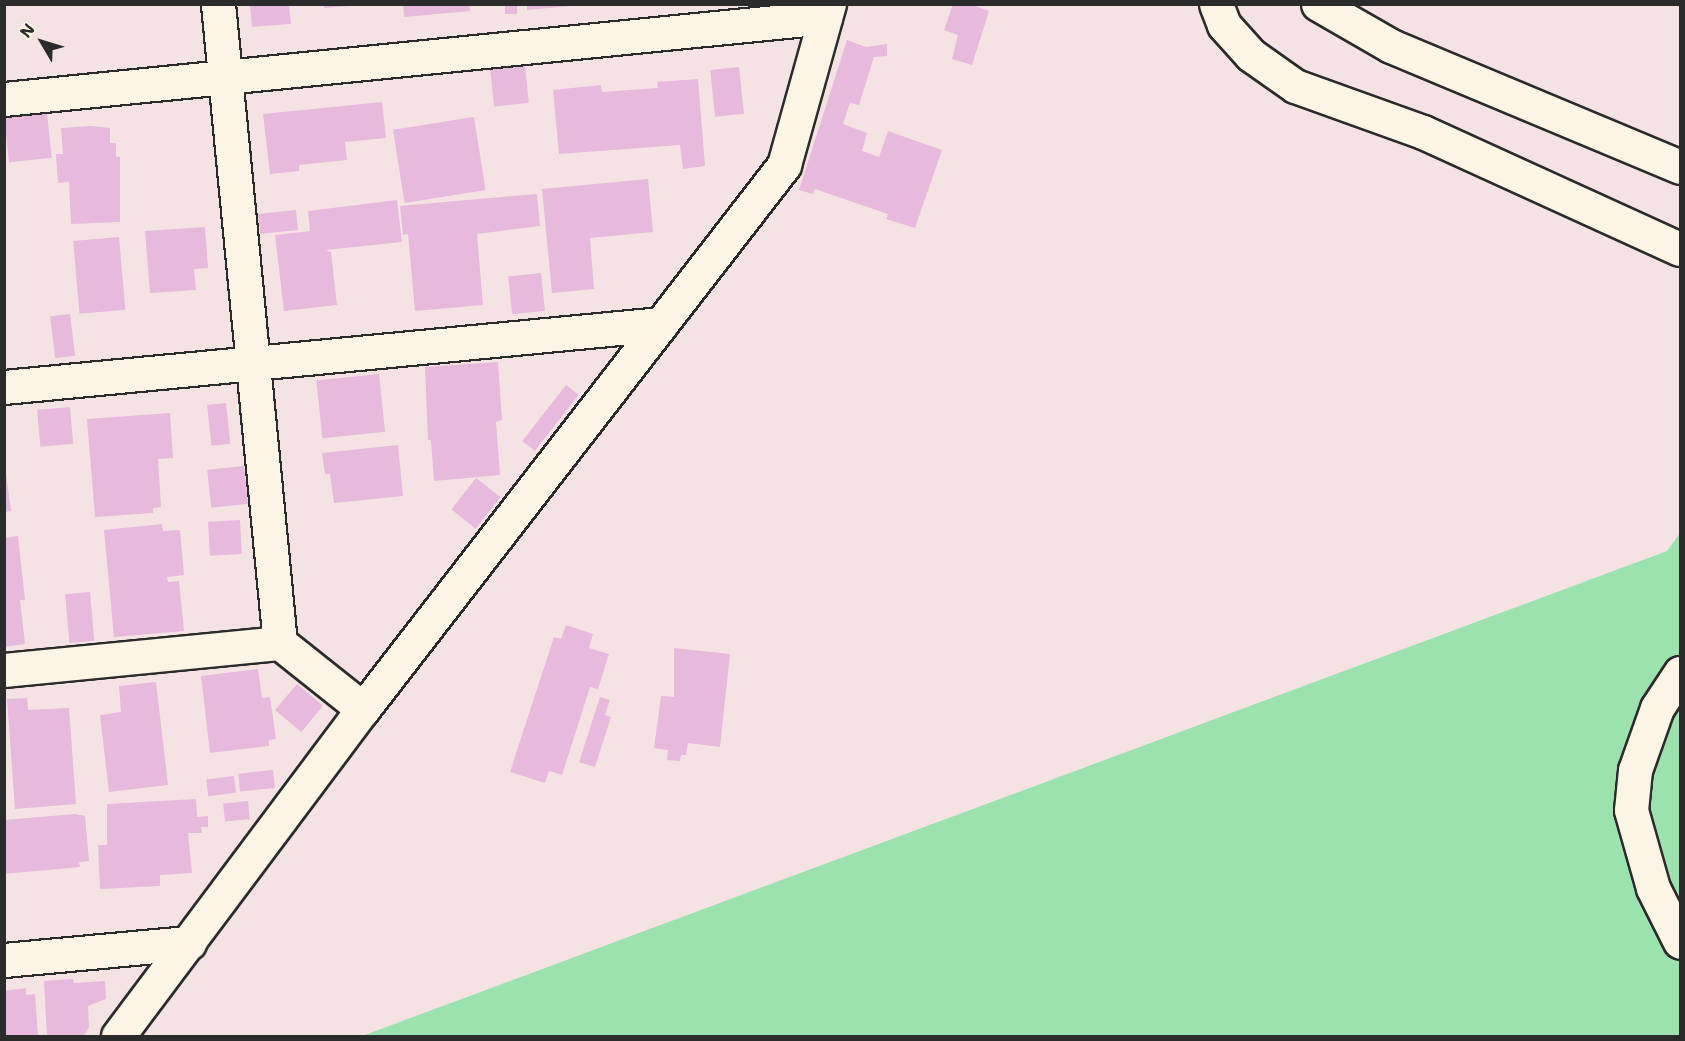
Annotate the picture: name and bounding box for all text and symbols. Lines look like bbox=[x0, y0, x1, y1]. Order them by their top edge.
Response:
north arrow bbox=[12, 12, 72, 72]
text: N bbox=[15, 19, 40, 42]

